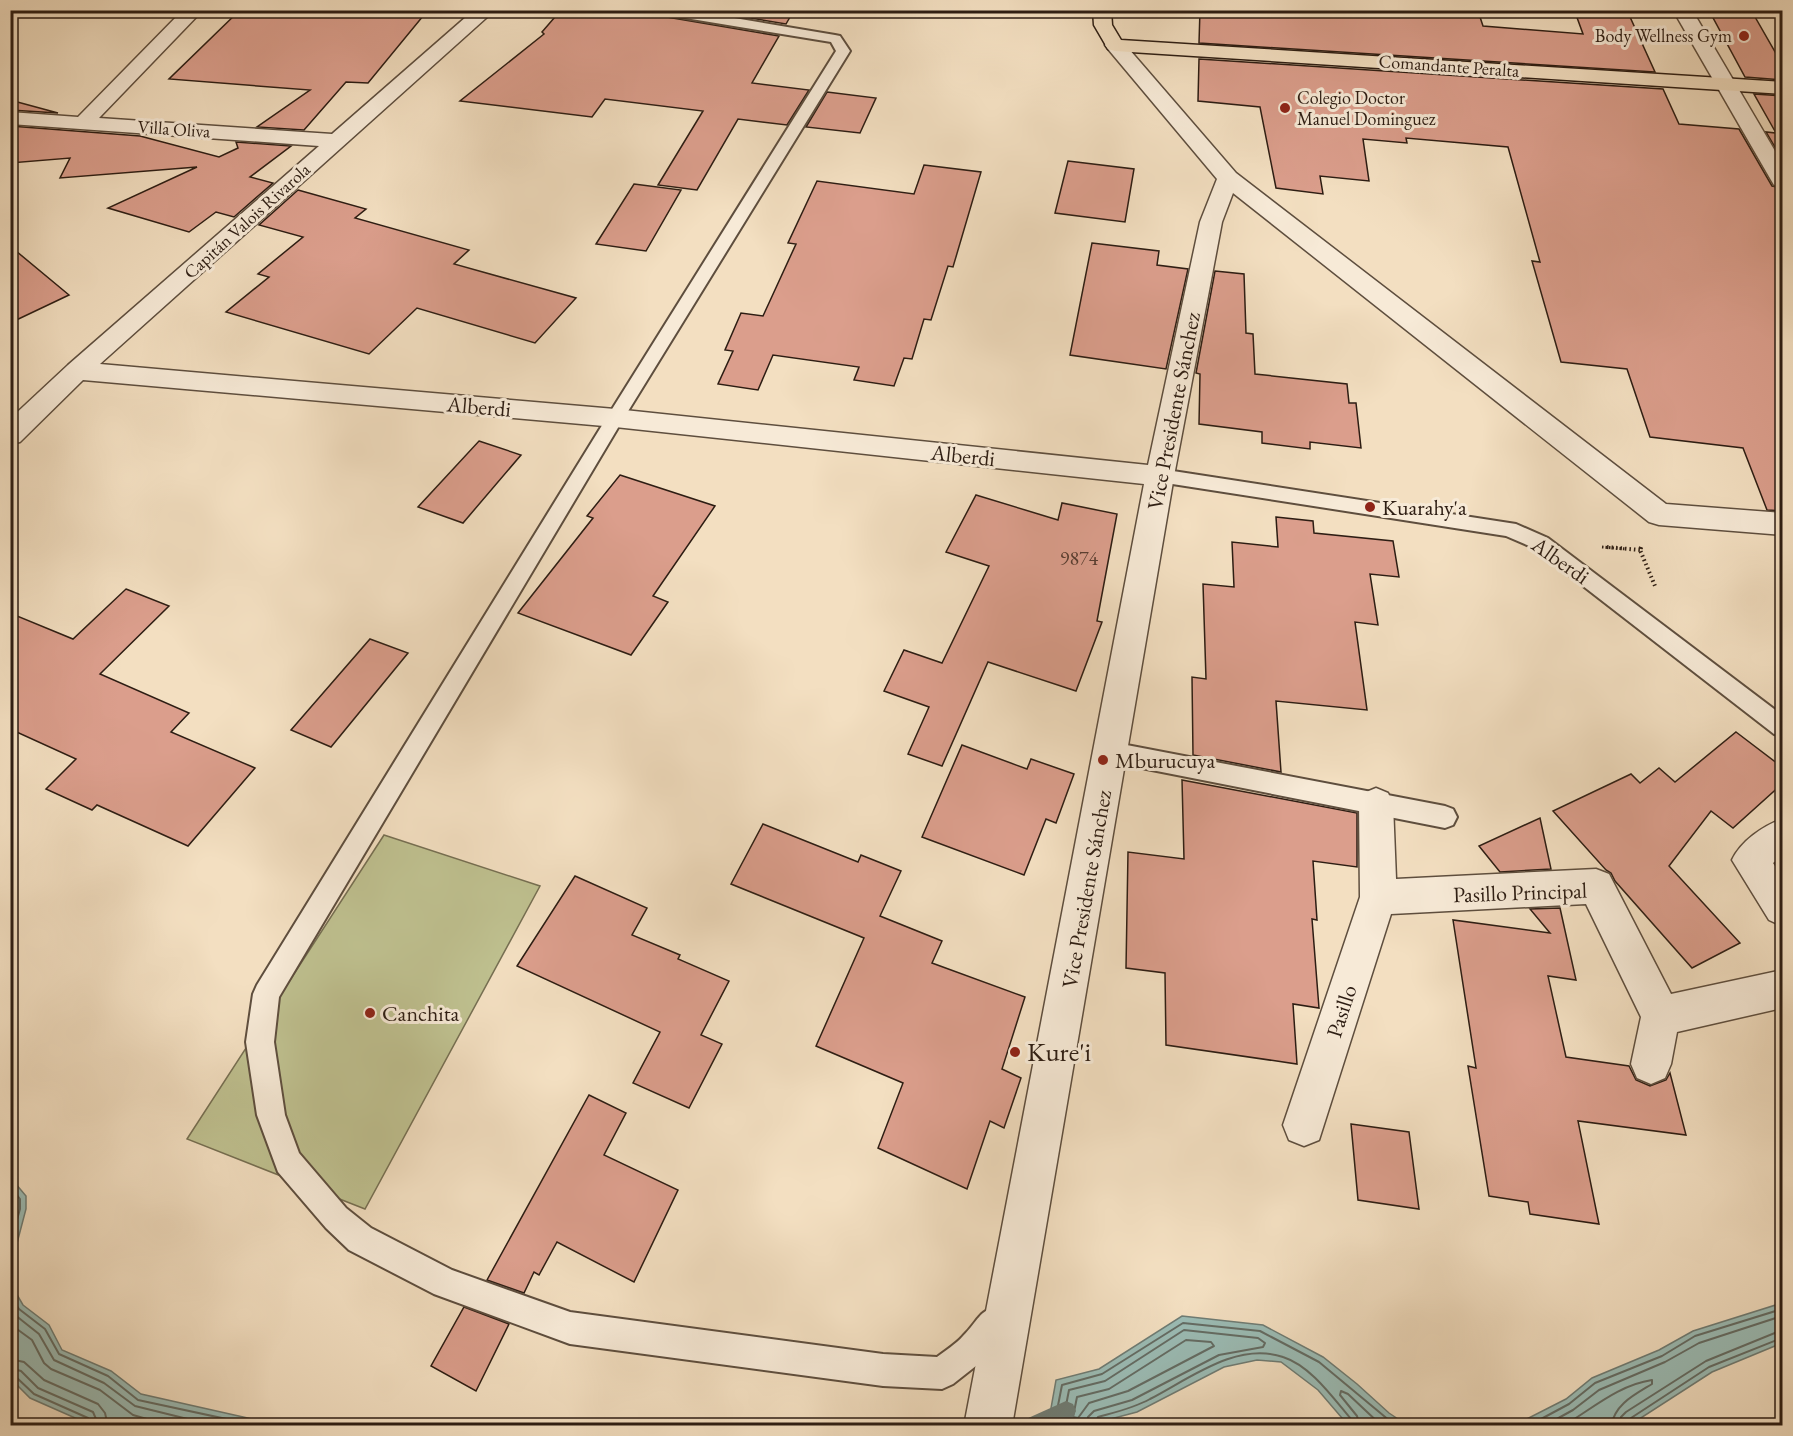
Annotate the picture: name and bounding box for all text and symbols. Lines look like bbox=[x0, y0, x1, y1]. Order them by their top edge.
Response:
place label: Body Wellness Gym bbox=[1595, 24, 1732, 47]
marker: Body Wellness Gym bbox=[1737, 29, 1751, 43]
street label: Comandante Peralta bbox=[1378, 49, 1521, 82]
place label: Colegio Doctor Manuel Dominguez bbox=[1297, 86, 1436, 130]
marker: Colegio Doctor Manuel Dominguez bbox=[1278, 101, 1292, 115]
street label: Villa Oliva bbox=[137, 114, 212, 143]
street label: Capitán Valois Rivarola bbox=[179, 157, 315, 284]
street label: Vice Presidente Sánchez bbox=[1140, 309, 1207, 512]
street label: Alberdi bbox=[445, 389, 512, 424]
street label: Alberdi bbox=[928, 438, 996, 473]
place label: Kuarahy'a bbox=[1382, 493, 1467, 522]
marker: Kuarahy'a bbox=[1363, 500, 1377, 514]
street label: Alberdi bbox=[1525, 530, 1595, 591]
house number: 9874 bbox=[1060, 545, 1099, 571]
place label: Mburucuya bbox=[1115, 746, 1216, 775]
marker: Mburucuya bbox=[1096, 753, 1110, 767]
street label: Vice Presidente Sánchez bbox=[1055, 787, 1118, 990]
street label: Pasillo Principal bbox=[1453, 876, 1588, 909]
street label: Pasillo bbox=[1319, 981, 1364, 1041]
place label: Canchita bbox=[382, 999, 460, 1028]
marker: Canchita bbox=[363, 1006, 377, 1020]
place label: Kure'i bbox=[1027, 1034, 1092, 1069]
marker: Kure'i bbox=[1008, 1045, 1022, 1059]

